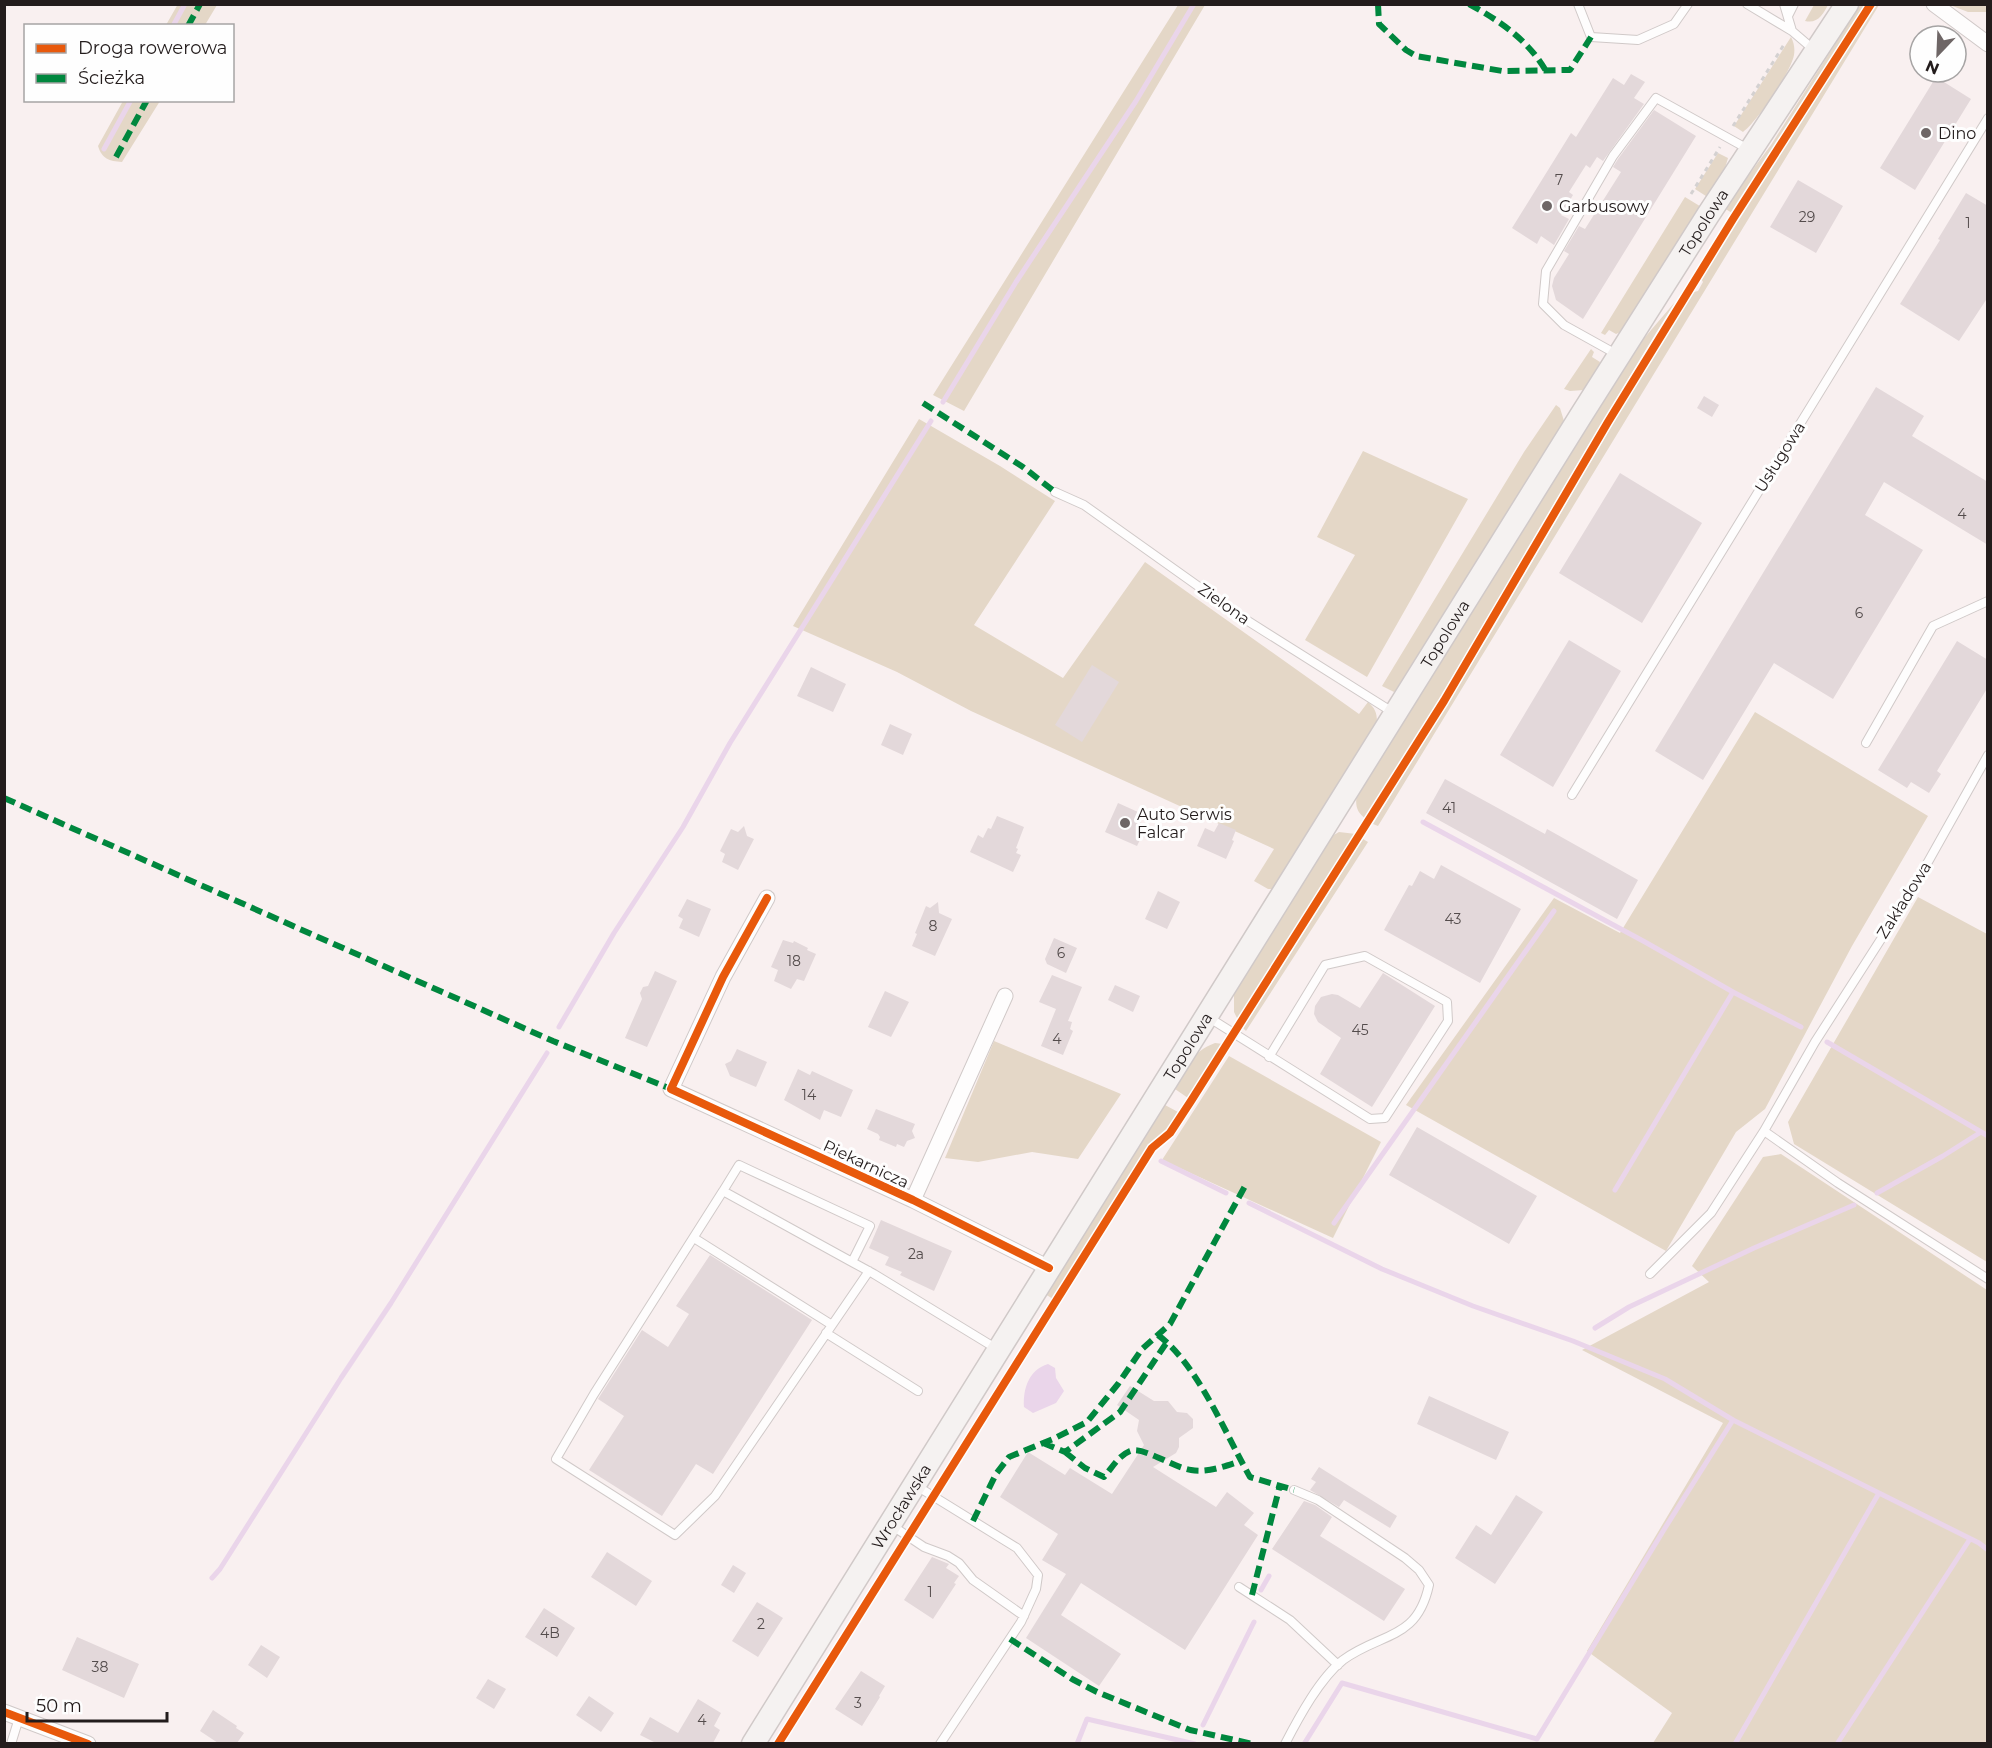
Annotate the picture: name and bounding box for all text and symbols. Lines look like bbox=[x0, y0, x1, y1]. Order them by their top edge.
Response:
legend bbox=[24, 24, 234, 102]
north arrow bbox=[1908, 24, 1968, 84]
text: Droga rowerowa bbox=[78, 37, 227, 59]
text: N bbox=[1923, 56, 1942, 79]
text: Ścieżka bbox=[78, 67, 145, 89]
place label: Dino bbox=[1938, 124, 1976, 143]
marker: Dino bbox=[1919, 126, 1933, 140]
house number: 7 bbox=[1555, 171, 1563, 189]
street label: Topolowa bbox=[1675, 185, 1732, 260]
place label: Garbusowy bbox=[1559, 197, 1649, 216]
marker: Garbusowy bbox=[1540, 199, 1554, 213]
house number: 29 bbox=[1799, 208, 1815, 226]
house number: 1 bbox=[1965, 214, 1971, 232]
street label: Usługowa bbox=[1751, 418, 1809, 496]
house number: 4 bbox=[1957, 505, 1967, 523]
street label: Zielona bbox=[1194, 579, 1254, 629]
street label: Topolowa bbox=[1416, 596, 1473, 671]
house number: 6 bbox=[1855, 604, 1864, 622]
house number: 41 bbox=[1442, 799, 1456, 817]
place label: Auto Serwis Falcar bbox=[1137, 805, 1232, 842]
marker: Auto Serwis Falcar bbox=[1118, 816, 1132, 830]
street label: Zakładowa bbox=[1873, 858, 1935, 942]
house number: 43 bbox=[1445, 910, 1462, 928]
house number: 8 bbox=[929, 917, 938, 935]
house number: 6 bbox=[1057, 944, 1066, 962]
house number: 18 bbox=[787, 952, 801, 970]
street label: Topolowa bbox=[1159, 1009, 1216, 1084]
house number: 45 bbox=[1351, 1021, 1369, 1039]
house number: 4 bbox=[1052, 1030, 1062, 1048]
house number: 14 bbox=[802, 1086, 817, 1104]
street label: Piekarnicza bbox=[820, 1136, 912, 1192]
house number: 2a bbox=[908, 1245, 924, 1263]
street label: Wrocławska bbox=[867, 1460, 935, 1553]
house number: 1 bbox=[927, 1583, 933, 1601]
house number: 2 bbox=[757, 1615, 765, 1633]
house number: 4B bbox=[540, 1624, 560, 1642]
house number: 38 bbox=[92, 1658, 108, 1676]
scale bar bbox=[27, 1685, 166, 1723]
house number: 3 bbox=[854, 1694, 862, 1712]
text: 50 m bbox=[36, 1695, 82, 1717]
house number: 4 bbox=[697, 1711, 707, 1729]

